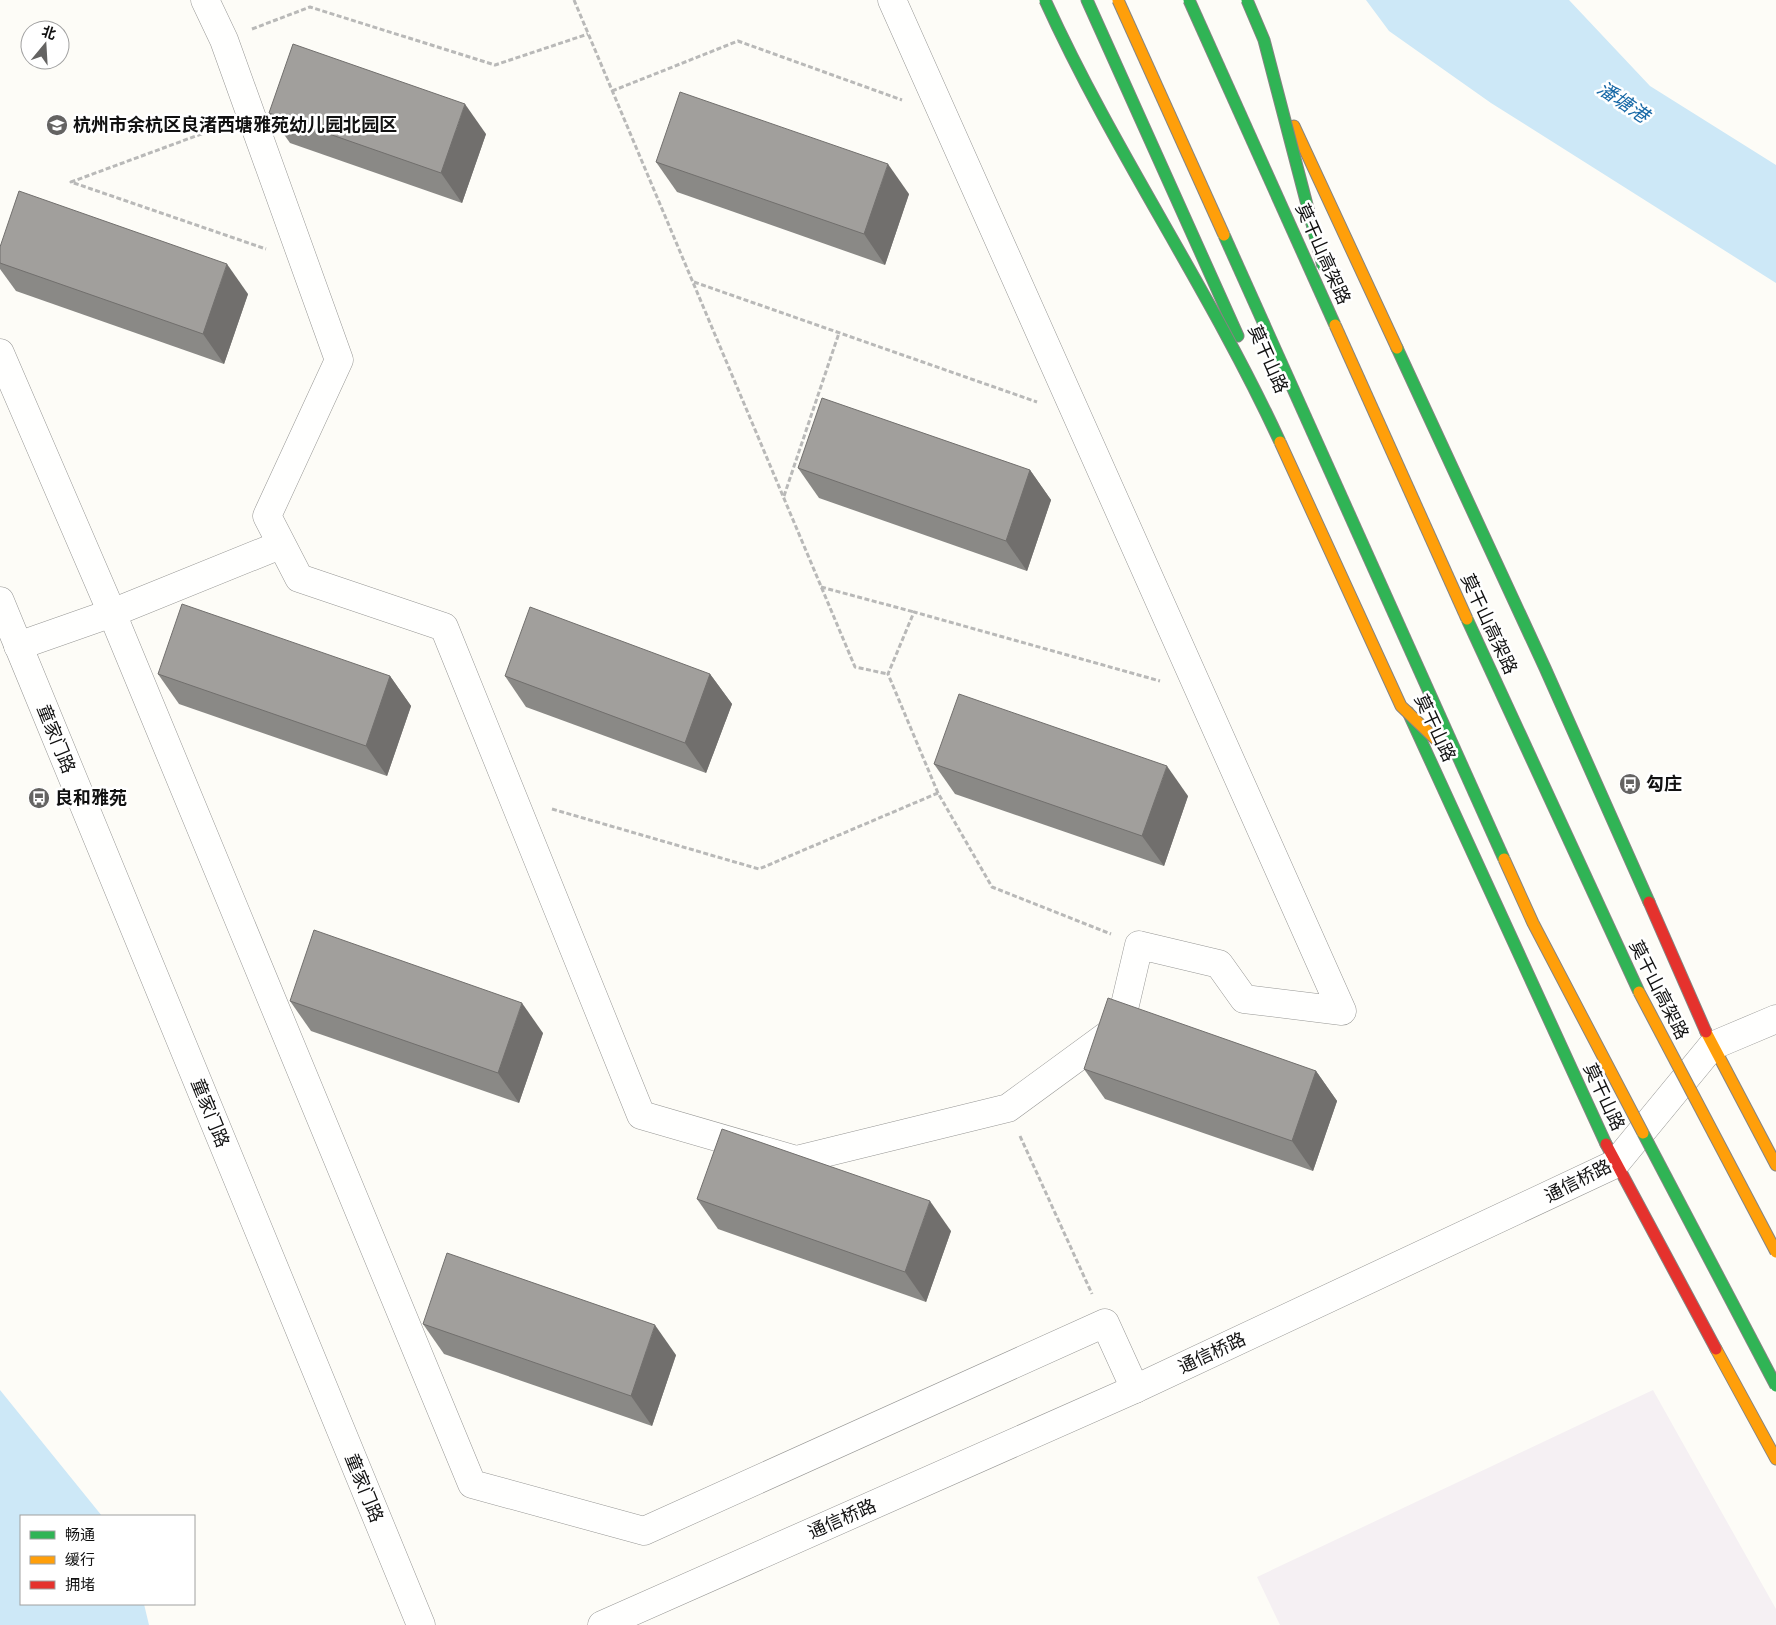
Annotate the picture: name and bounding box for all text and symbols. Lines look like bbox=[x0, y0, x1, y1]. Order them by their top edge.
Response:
north arrow bbox=[20, 20, 70, 70]
text: 北 bbox=[40, 23, 58, 42]
water label: 潘塘港 bbox=[1593, 77, 1655, 128]
school or university icon: 杭州市余杭区良渚西塘雅苑幼儿园北园区 bbox=[45, 113, 69, 137]
place label: 杭州市余杭区良渚西塘雅苑幼儿园北园区 bbox=[73, 115, 397, 135]
street label: 莫干山高架路 bbox=[1292, 201, 1354, 307]
street label: 莫干山路 bbox=[1244, 322, 1292, 396]
street label: 莫干山高架路 bbox=[1457, 571, 1521, 677]
street label: 莫干山路 bbox=[1411, 691, 1459, 765]
street label: 童家门路 bbox=[33, 702, 79, 776]
bus stop icon: 勾庄 bbox=[1618, 772, 1642, 796]
place label: 勾庄 bbox=[1646, 774, 1682, 794]
bus stop icon: 良和雅苑 bbox=[27, 786, 51, 810]
place label: 良和雅苑 bbox=[55, 788, 127, 808]
street label: 莫干山高架路 bbox=[1626, 937, 1692, 1043]
street label: 莫干山路 bbox=[1580, 1060, 1628, 1134]
street label: 童家门路 bbox=[187, 1076, 233, 1150]
street label: 通信桥路 bbox=[1541, 1156, 1615, 1206]
street label: 通信桥路 bbox=[1175, 1329, 1249, 1377]
street label: 童家门路 bbox=[341, 1451, 387, 1525]
street label: 通信桥路 bbox=[805, 1495, 879, 1543]
legend bbox=[20, 1515, 195, 1605]
text: 畅通 bbox=[65, 1527, 95, 1543]
text: 缓行 bbox=[65, 1552, 95, 1568]
text: 拥堵 bbox=[65, 1577, 95, 1593]

